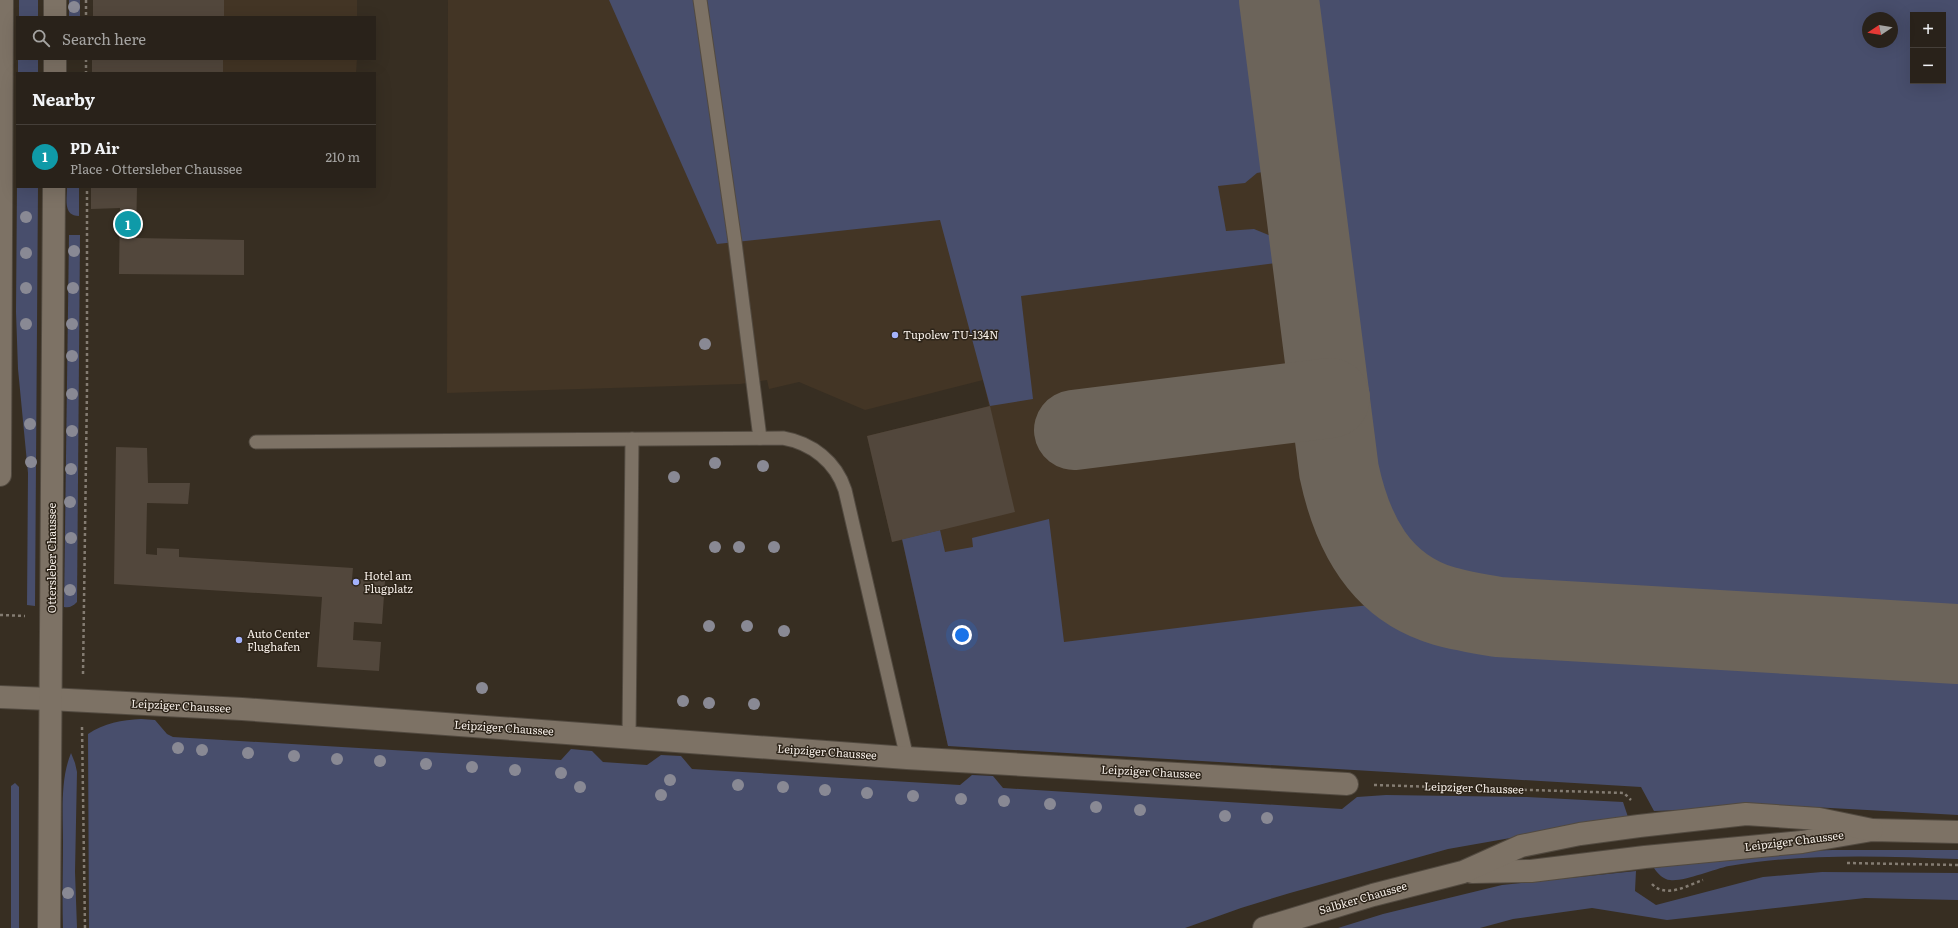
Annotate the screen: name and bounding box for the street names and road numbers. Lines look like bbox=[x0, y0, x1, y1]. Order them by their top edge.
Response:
street label: Ottersleber Chaussee bbox=[43, 502, 59, 613]
street label: Leipziger Chaussee bbox=[131, 694, 232, 716]
street label: Leipziger Chaussee bbox=[454, 716, 555, 738]
street label: Leipziger Chaussee bbox=[777, 740, 878, 762]
street label: Leipziger Chaussee bbox=[1101, 760, 1202, 782]
street label: Leipziger Chaussee bbox=[1424, 777, 1525, 797]
street label: Leipziger Chaussee bbox=[1743, 826, 1845, 854]
street label: Salbker Chaussee bbox=[1317, 877, 1409, 917]

